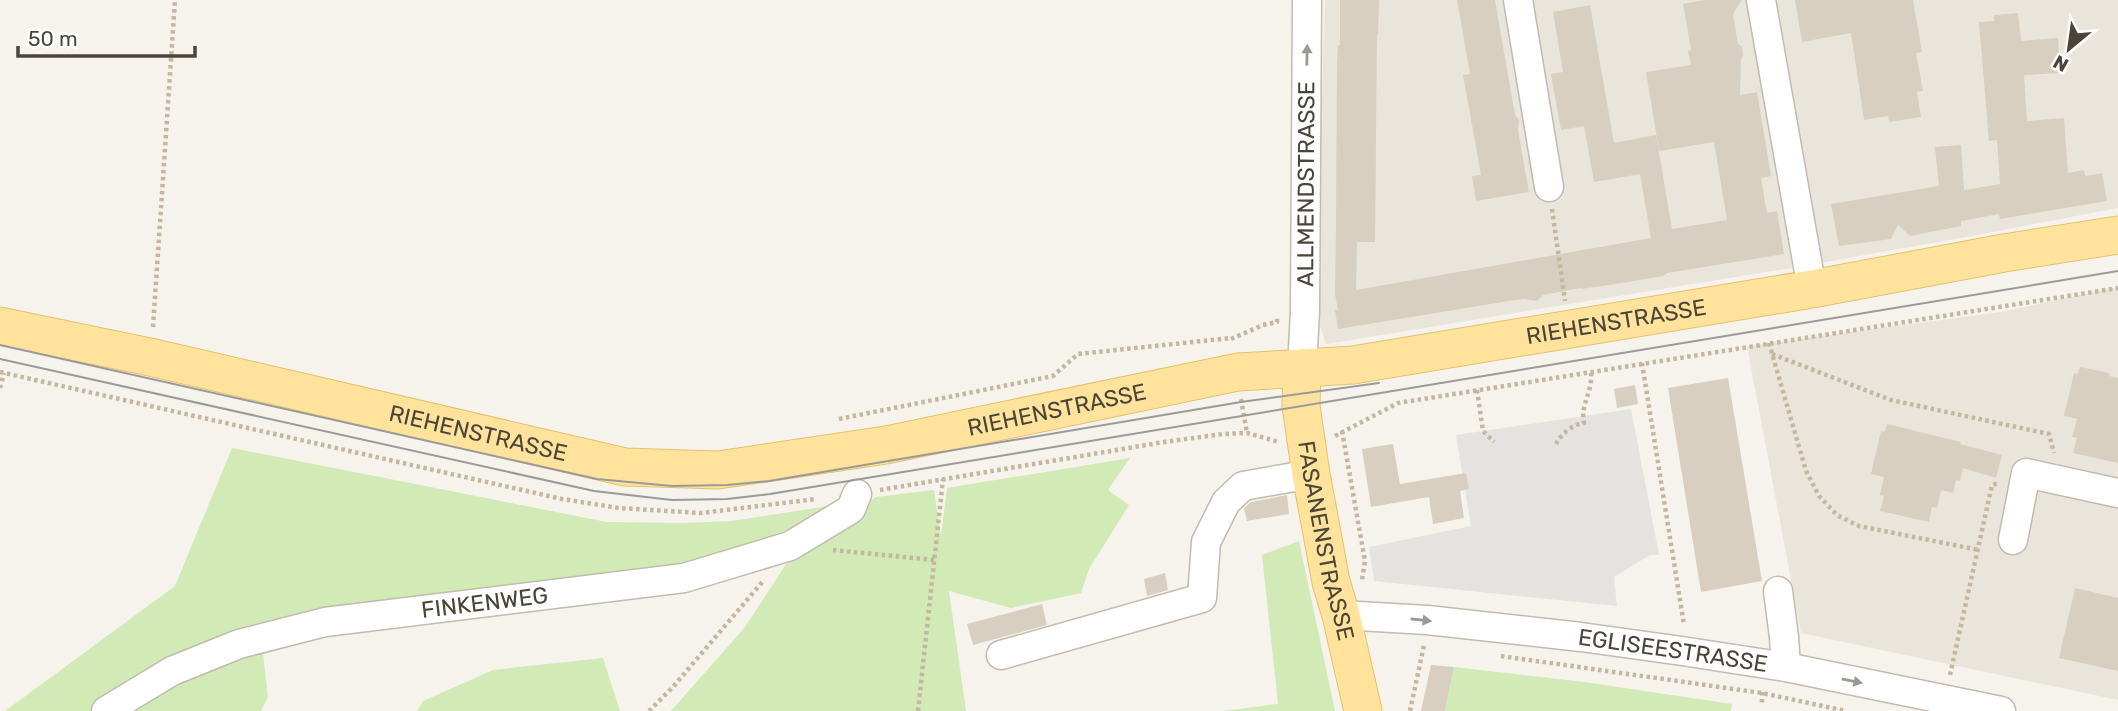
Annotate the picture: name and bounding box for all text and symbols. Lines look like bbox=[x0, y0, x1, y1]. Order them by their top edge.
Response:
scale bar bbox=[18, 14, 194, 58]
north arrow bbox=[2034, 14, 2104, 84]
text: 50 m bbox=[28, 26, 78, 51]
one-way arrow bbox=[1301, 44, 1313, 66]
text: N bbox=[2049, 50, 2073, 77]
street label: ALLMENDSTRASSE bbox=[1291, 81, 1320, 287]
street label: RIEHENSTRASSE bbox=[1524, 293, 1708, 350]
street label: RIEHENSTRASSE bbox=[965, 377, 1149, 442]
street label: RIEHENSTRASSE bbox=[386, 399, 570, 467]
street label: FASANENSTRASSE bbox=[1292, 439, 1360, 643]
street label: FINKENWEG bbox=[420, 581, 550, 624]
one-way arrow bbox=[1411, 615, 1433, 626]
street label: EGLISEESTRASSE bbox=[1576, 623, 1770, 678]
one-way arrow bbox=[1841, 675, 1863, 686]

